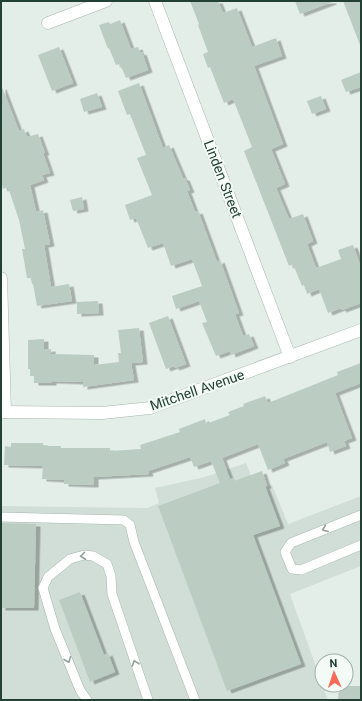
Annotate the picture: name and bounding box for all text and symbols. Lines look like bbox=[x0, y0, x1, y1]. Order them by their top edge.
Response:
street label: Linden Street bbox=[201, 138, 245, 221]
street label: Mitchell Avenue bbox=[148, 366, 246, 414]
one-way arrow bbox=[321, 525, 328, 533]
one-way arrow bbox=[80, 551, 86, 560]
north arrow bbox=[314, 653, 354, 693]
one-way arrow bbox=[63, 656, 71, 663]
text: N bbox=[329, 657, 338, 670]
one-way arrow bbox=[131, 660, 140, 667]

